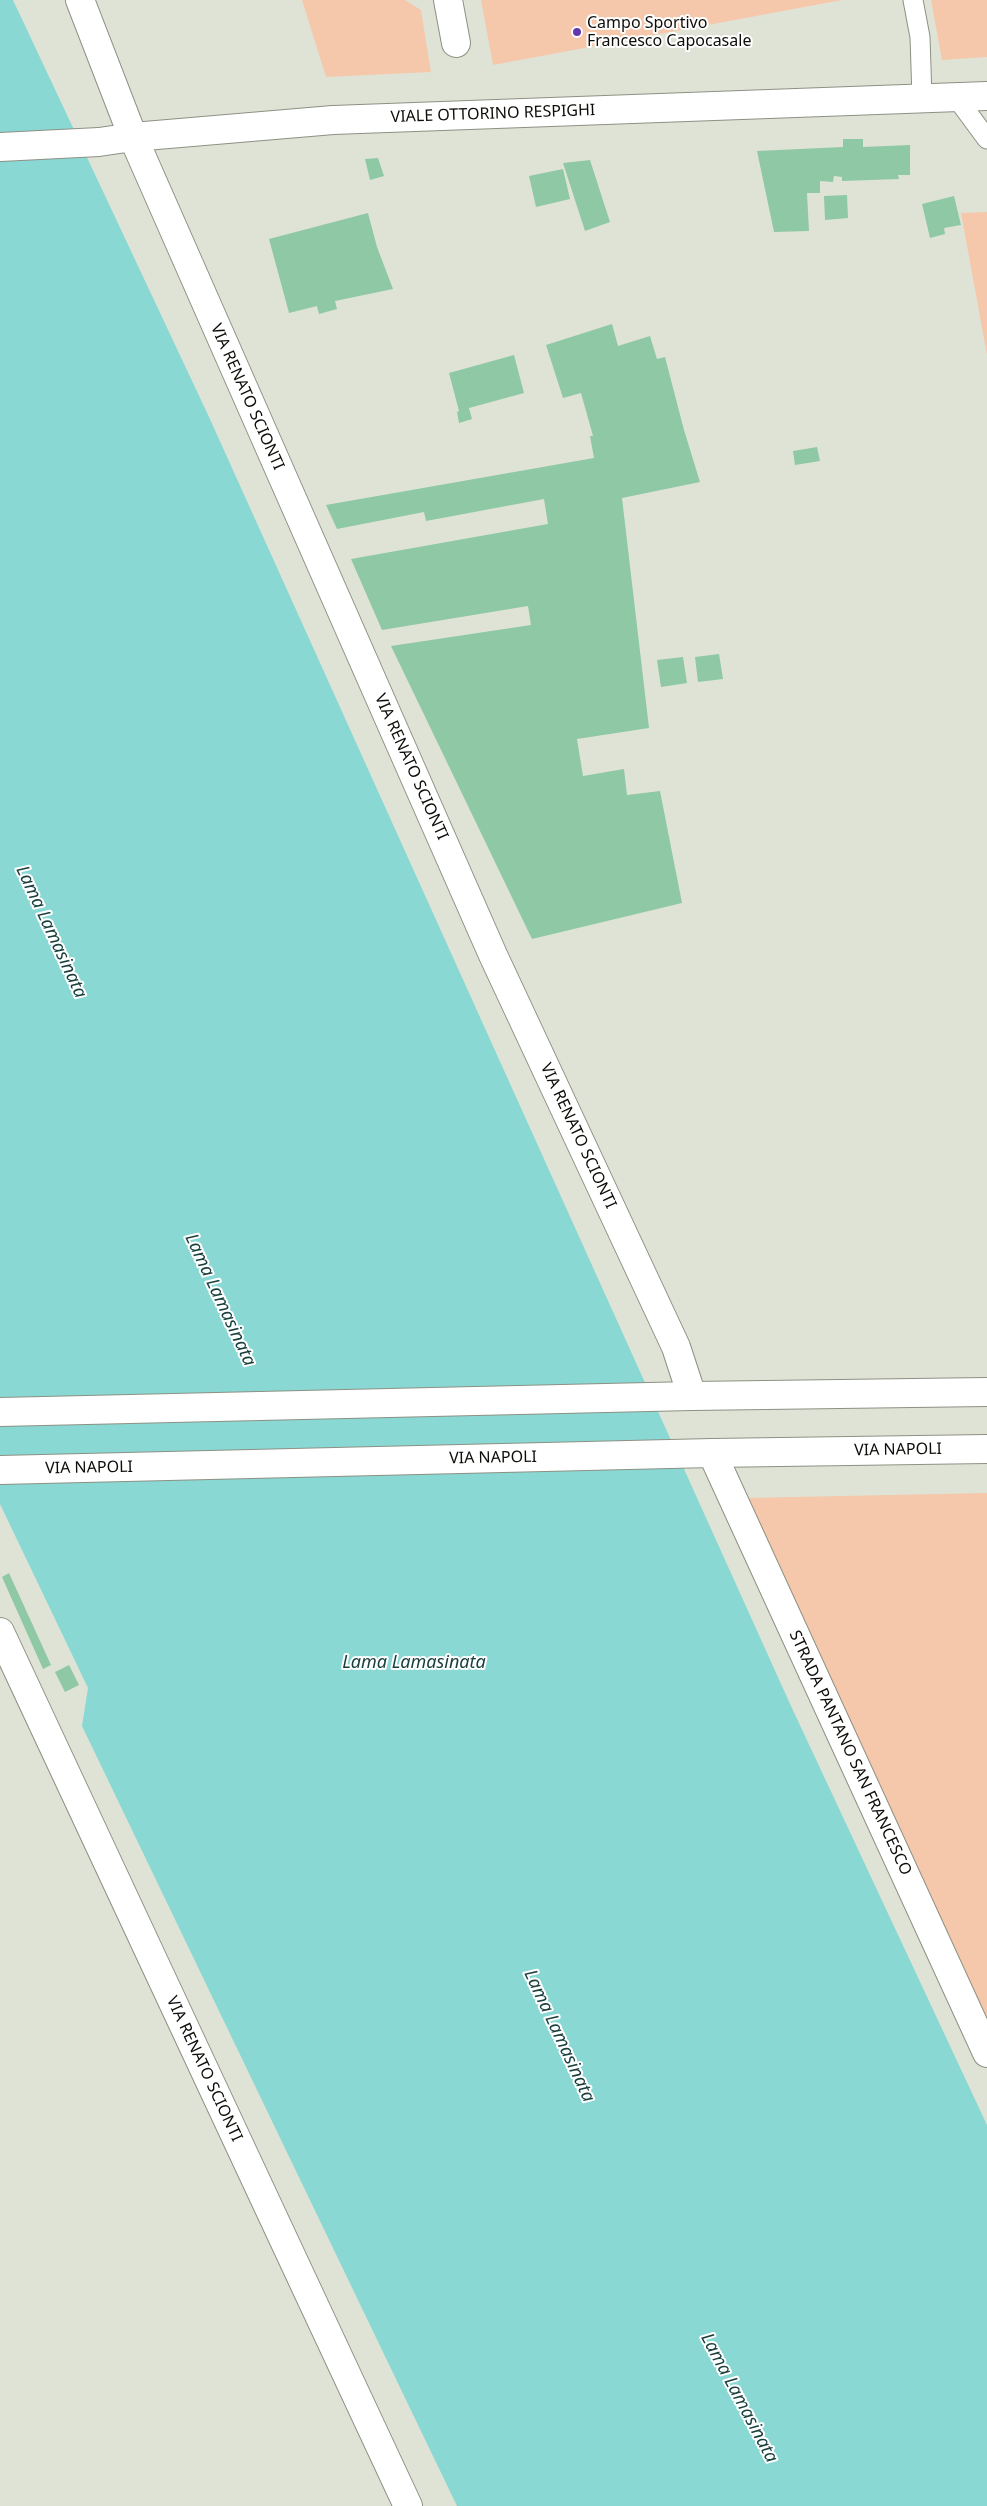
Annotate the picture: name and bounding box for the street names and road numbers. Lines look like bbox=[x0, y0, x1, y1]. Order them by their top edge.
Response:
street label: VIALE OTTORINO RESPIGHI bbox=[390, 101, 596, 127]
street label: VIA RENATO SCIONTI bbox=[206, 321, 288, 473]
street label: VIA RENATO SCIONTI bbox=[370, 691, 452, 843]
street label: VIA RENATO SCIONTI bbox=[536, 1060, 620, 1212]
street label: VIA NAPOLI bbox=[854, 1440, 942, 1460]
street label: VIA NAPOLI bbox=[449, 1448, 537, 1468]
street label: VIA NAPOLI bbox=[45, 1458, 133, 1478]
street label: STRADA PANTANO SAN FRANCESCO bbox=[785, 1628, 915, 1878]
street label: VIA RENATO SCIONTI bbox=[162, 1993, 246, 2145]

